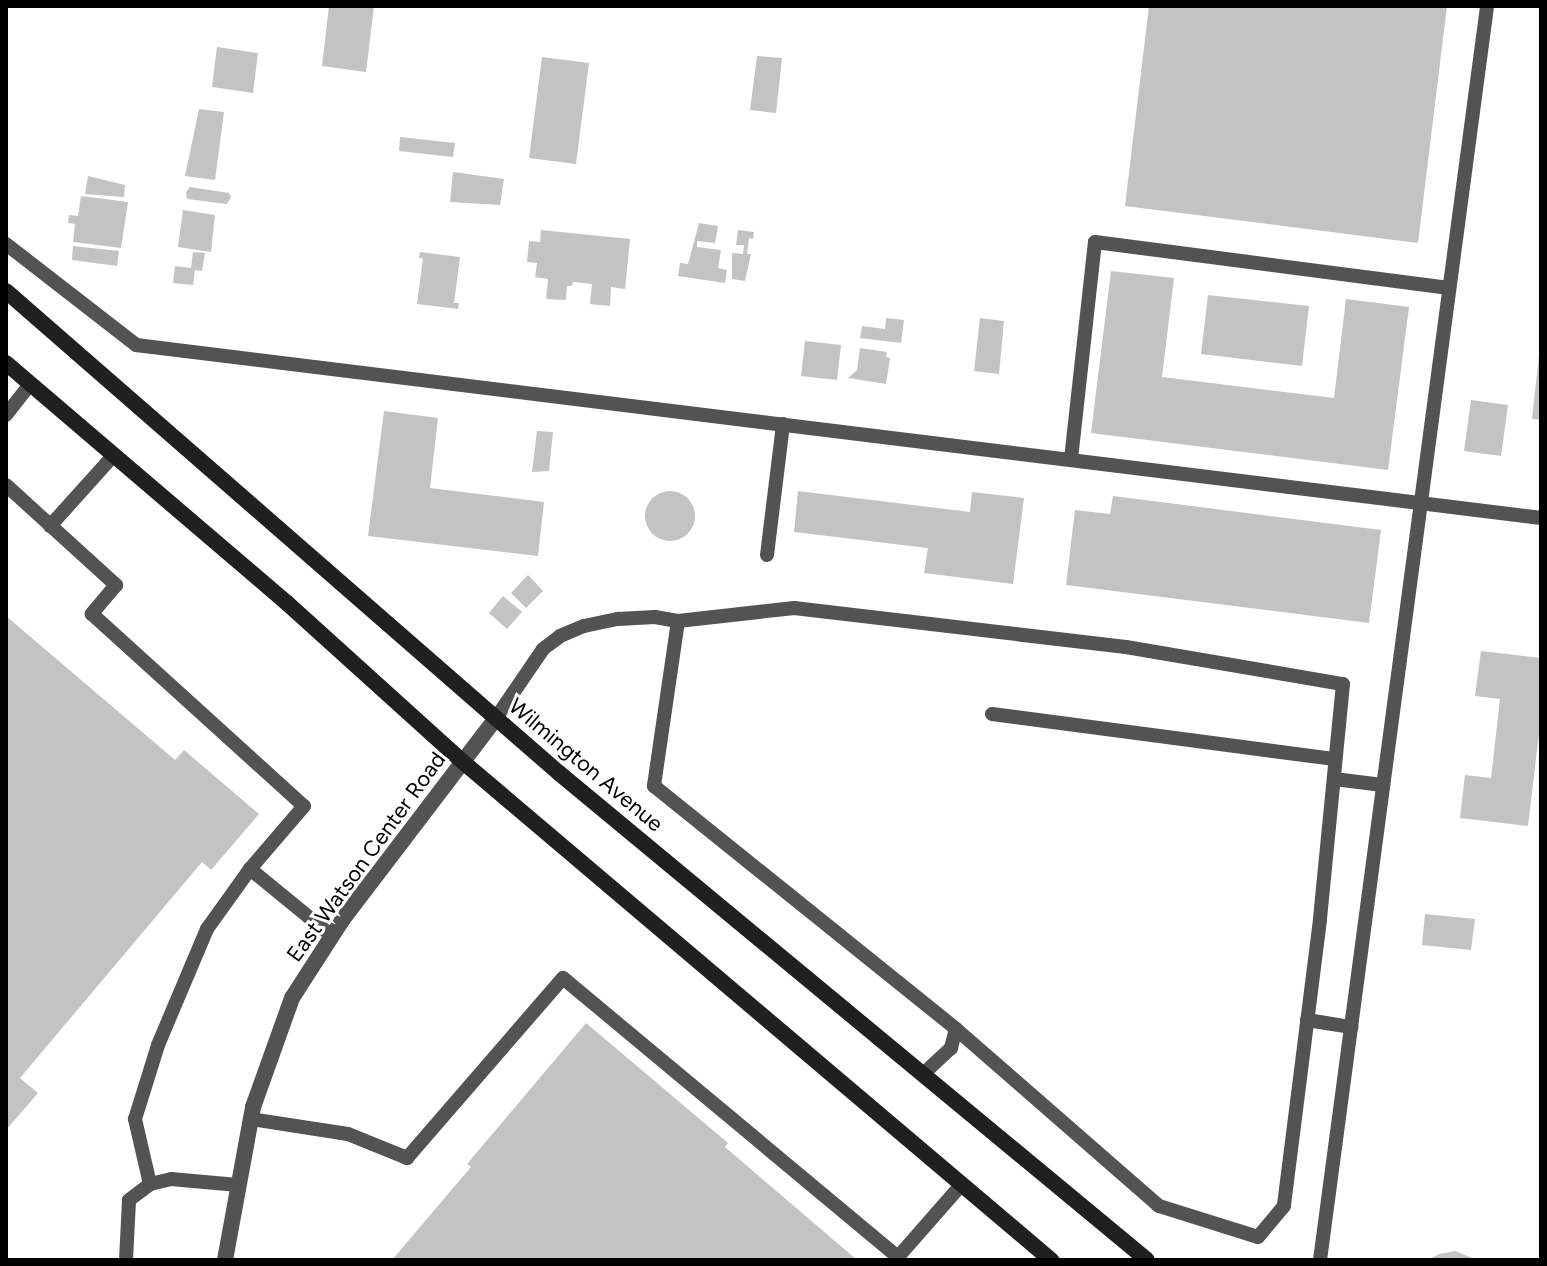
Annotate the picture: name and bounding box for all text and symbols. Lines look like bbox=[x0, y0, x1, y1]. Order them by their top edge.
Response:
street label: Wilmington Avenue bbox=[504, 693, 668, 837]
street label: East Watson Center Road bbox=[281, 747, 451, 967]

